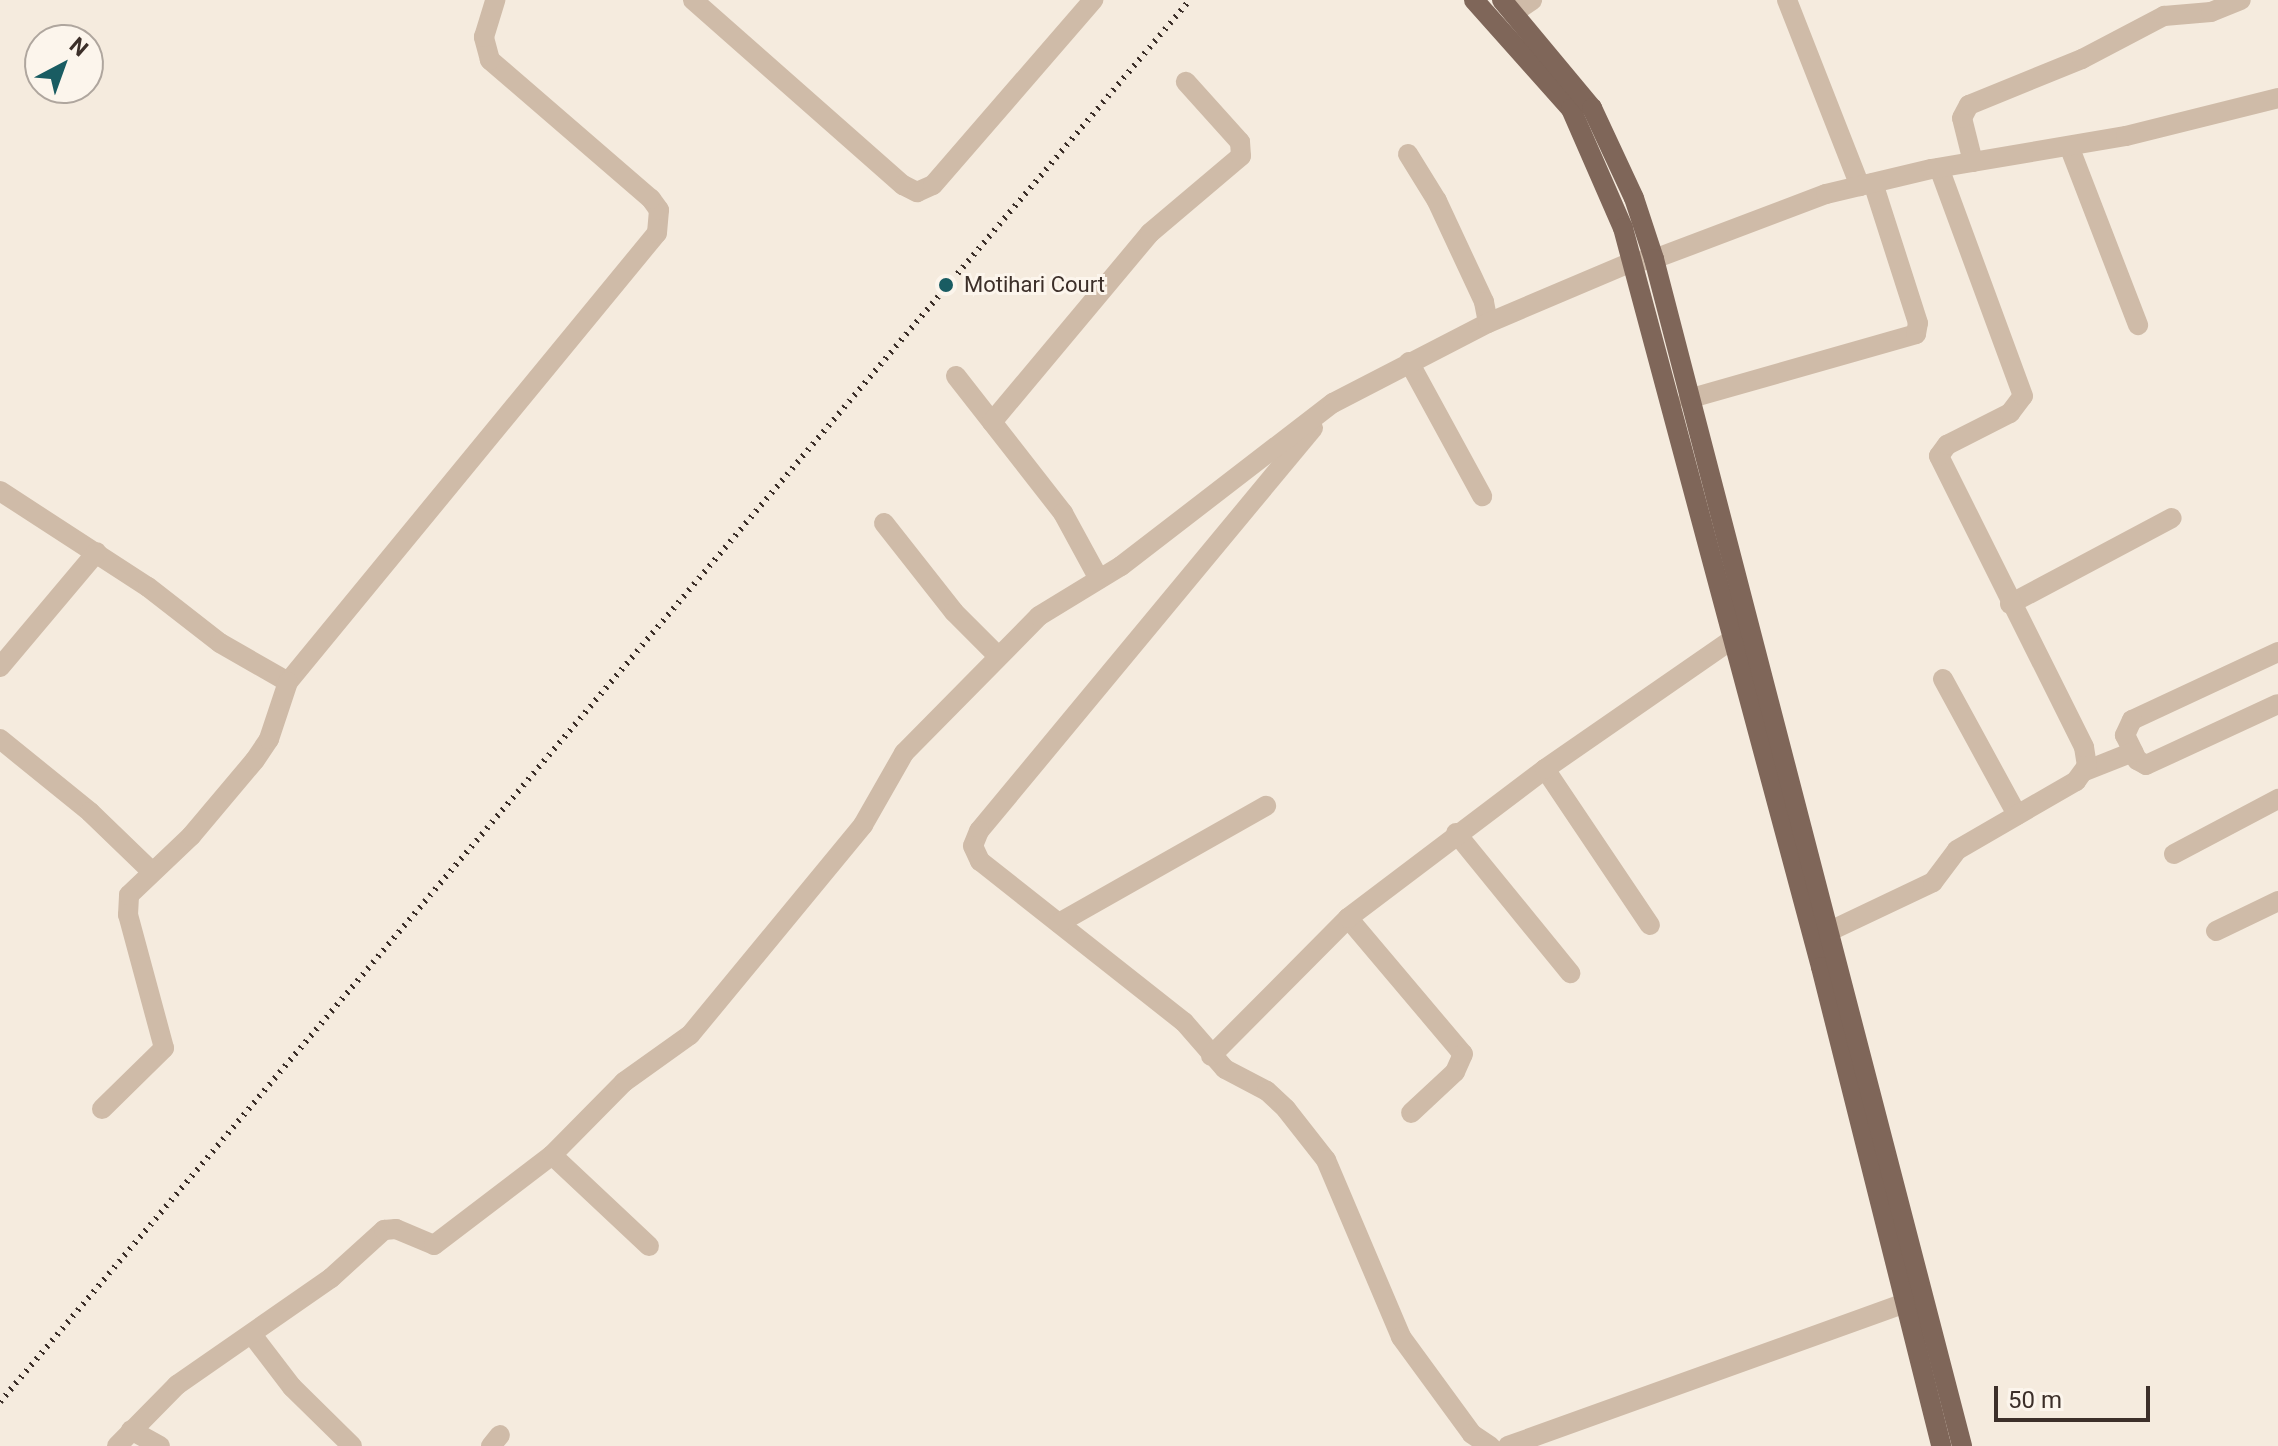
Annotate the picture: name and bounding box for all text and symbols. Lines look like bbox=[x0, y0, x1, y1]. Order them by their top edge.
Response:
north arrow bbox=[24, 24, 104, 104]
text: N bbox=[65, 32, 93, 62]
place label: Motihari Court bbox=[964, 272, 1105, 298]
marker: Motihari Court bbox=[935, 274, 957, 296]
scale bar bbox=[1998, 1370, 2154, 1420]
text: 50 m bbox=[2008, 1386, 2062, 1414]

